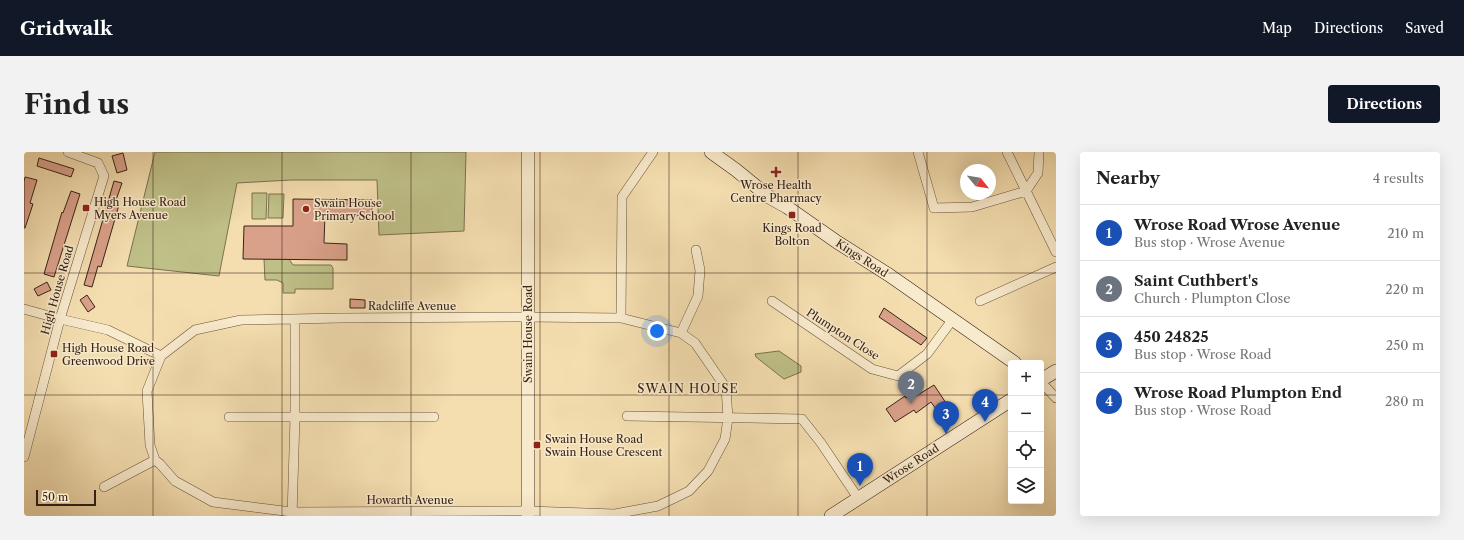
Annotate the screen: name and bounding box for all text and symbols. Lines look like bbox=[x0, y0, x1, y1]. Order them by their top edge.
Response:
text: Gridwalk bbox=[20, 17, 113, 40]
text: Map bbox=[1262, 19, 1292, 37]
text: Directions bbox=[1314, 19, 1383, 37]
text: Saved bbox=[1405, 19, 1444, 37]
button: Directions bbox=[1328, 85, 1440, 123]
text: Find us bbox=[24, 87, 129, 121]
north arrow bbox=[960, 164, 996, 200]
marker: Wrose Health Centre Pharmacy bbox=[771, 167, 781, 177]
text: Nearby bbox=[1096, 168, 1160, 188]
text: 4 results bbox=[1373, 170, 1424, 186]
place label: Wrose Health Centre Pharmacy bbox=[730, 178, 823, 205]
place label: High House Road Myers Avenue bbox=[94, 195, 186, 222]
place label: Swain House Primary School bbox=[314, 196, 395, 223]
marker: High House Road Myers Avenue bbox=[81, 203, 91, 213]
marker: Swain House Primary School bbox=[301, 204, 311, 214]
marker: Kings Road Bolton bbox=[787, 210, 797, 220]
text: Wrose Road Wrose Avenue bbox=[1134, 215, 1340, 234]
place label: Kings Road Bolton bbox=[762, 221, 822, 248]
text: 1 bbox=[1106, 225, 1112, 241]
text: 210 m bbox=[1387, 225, 1424, 241]
text: Bus stop · Wrose Avenue bbox=[1134, 234, 1285, 250]
street label: Kings Road bbox=[833, 236, 891, 280]
street label: High House Road bbox=[38, 243, 77, 336]
text: Saint Cuthbert's bbox=[1134, 271, 1258, 290]
text: 2 bbox=[1105, 281, 1113, 297]
text: 220 m bbox=[1385, 281, 1424, 297]
street label: Swain House Road bbox=[521, 285, 535, 383]
text: Church · Plumpton Close bbox=[1134, 290, 1291, 306]
street label: Radcliffe Avenue bbox=[368, 299, 456, 313]
street label: Plumpton Close bbox=[804, 305, 882, 363]
your location bbox=[647, 321, 667, 341]
text: 450 24825 bbox=[1134, 327, 1209, 346]
text: 3 bbox=[1105, 337, 1113, 353]
text: 250 m bbox=[1386, 337, 1424, 353]
place label: High House Road Greenwood Drive bbox=[62, 341, 155, 368]
text: Bus stop · Wrose Road bbox=[1134, 346, 1272, 362]
marker: High House Road Greenwood Drive bbox=[49, 349, 59, 359]
map controls bbox=[1008, 360, 1044, 504]
button: + bbox=[1008, 360, 1044, 396]
pin: 2 bbox=[898, 371, 924, 404]
district label: SWAIN HOUSE bbox=[637, 381, 739, 396]
text: Wrose Road Plumpton End bbox=[1134, 383, 1342, 402]
pin: 4 bbox=[972, 389, 998, 422]
text: 4 bbox=[1105, 393, 1113, 409]
text: 280 m bbox=[1385, 393, 1424, 409]
button: − bbox=[1008, 396, 1044, 432]
pin: 3 bbox=[933, 401, 959, 434]
text: Bus stop · Wrose Road bbox=[1134, 402, 1272, 418]
place label: Swain House Road Swain House Crescent bbox=[545, 432, 663, 459]
button: locate bbox=[1008, 432, 1044, 468]
marker: Swain House Road Swain House Crescent bbox=[532, 440, 542, 450]
street label: Wrose Road bbox=[880, 441, 942, 488]
pin: 1 bbox=[847, 453, 873, 486]
button: layers bbox=[1008, 468, 1044, 504]
scale bar bbox=[36, 488, 96, 507]
text: 50 m bbox=[42, 490, 68, 504]
street label: Howarth Avenue bbox=[366, 493, 454, 507]

